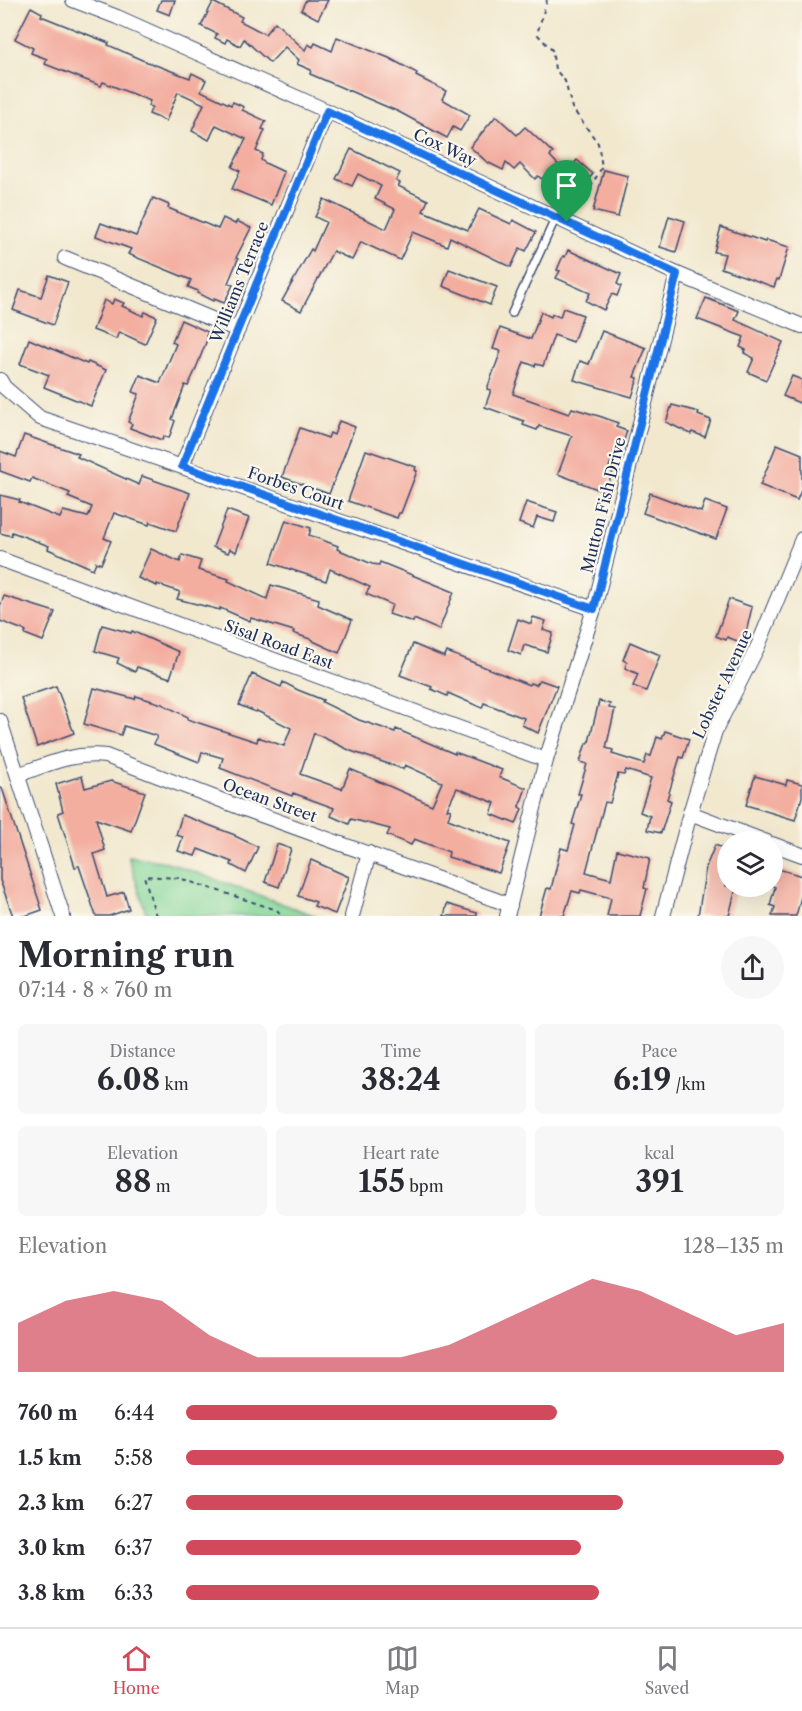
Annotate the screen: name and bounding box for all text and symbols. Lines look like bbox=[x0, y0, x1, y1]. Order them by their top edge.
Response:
street label: Cox Way bbox=[410, 124, 481, 171]
pin bbox=[541, 160, 592, 222]
icon: arrive bbox=[550, 169, 583, 202]
street label: Williams Terrace bbox=[205, 218, 273, 347]
street label: Mutton Fish Drive bbox=[576, 435, 630, 575]
street label: Forbes Court bbox=[245, 462, 347, 514]
street label: Sisal Road East bbox=[222, 615, 337, 673]
street label: Lobster Avenue bbox=[688, 626, 756, 742]
street label: Ocean Street bbox=[220, 774, 320, 826]
map controls bbox=[717, 831, 783, 897]
button: layers bbox=[717, 831, 783, 897]
text: Morning run bbox=[18, 935, 234, 976]
button: share bbox=[721, 936, 784, 999]
text: 07:14 · 8 × 760 m bbox=[18, 978, 172, 1002]
text: Distance bbox=[110, 1041, 176, 1061]
text: Time bbox=[381, 1041, 421, 1061]
text: Pace bbox=[641, 1041, 677, 1061]
text: 6.08 bbox=[97, 1061, 160, 1098]
text: 38:24 bbox=[361, 1061, 441, 1098]
text: 6:19 bbox=[613, 1061, 671, 1098]
text: km bbox=[160, 1074, 189, 1094]
text: /km bbox=[671, 1074, 706, 1094]
text: Elevation bbox=[107, 1143, 178, 1163]
text: Heart rate bbox=[362, 1143, 440, 1163]
text: kcal bbox=[644, 1143, 674, 1163]
text: 88 bbox=[115, 1163, 152, 1200]
text: 155 bbox=[358, 1163, 405, 1200]
text: 391 bbox=[635, 1163, 684, 1200]
text: m bbox=[152, 1176, 171, 1196]
text: bpm bbox=[405, 1176, 444, 1196]
text: Elevation bbox=[18, 1234, 107, 1258]
text: 128–135 m bbox=[683, 1234, 784, 1258]
text: 760 m bbox=[18, 1401, 78, 1425]
text: 6:44 bbox=[114, 1401, 154, 1425]
text: 1.5 km bbox=[18, 1446, 82, 1470]
text: 5:58 bbox=[114, 1446, 153, 1470]
text: 2.3 km bbox=[18, 1491, 85, 1515]
text: 6:27 bbox=[114, 1491, 153, 1515]
text: 3.0 km bbox=[18, 1536, 85, 1560]
text: 6:37 bbox=[114, 1536, 152, 1560]
text: 3.8 km bbox=[18, 1581, 85, 1605]
text: 6:33 bbox=[114, 1581, 153, 1605]
tab: Home bbox=[113, 1642, 160, 1698]
tab: Map bbox=[385, 1642, 419, 1698]
tab: Saved bbox=[645, 1642, 689, 1698]

